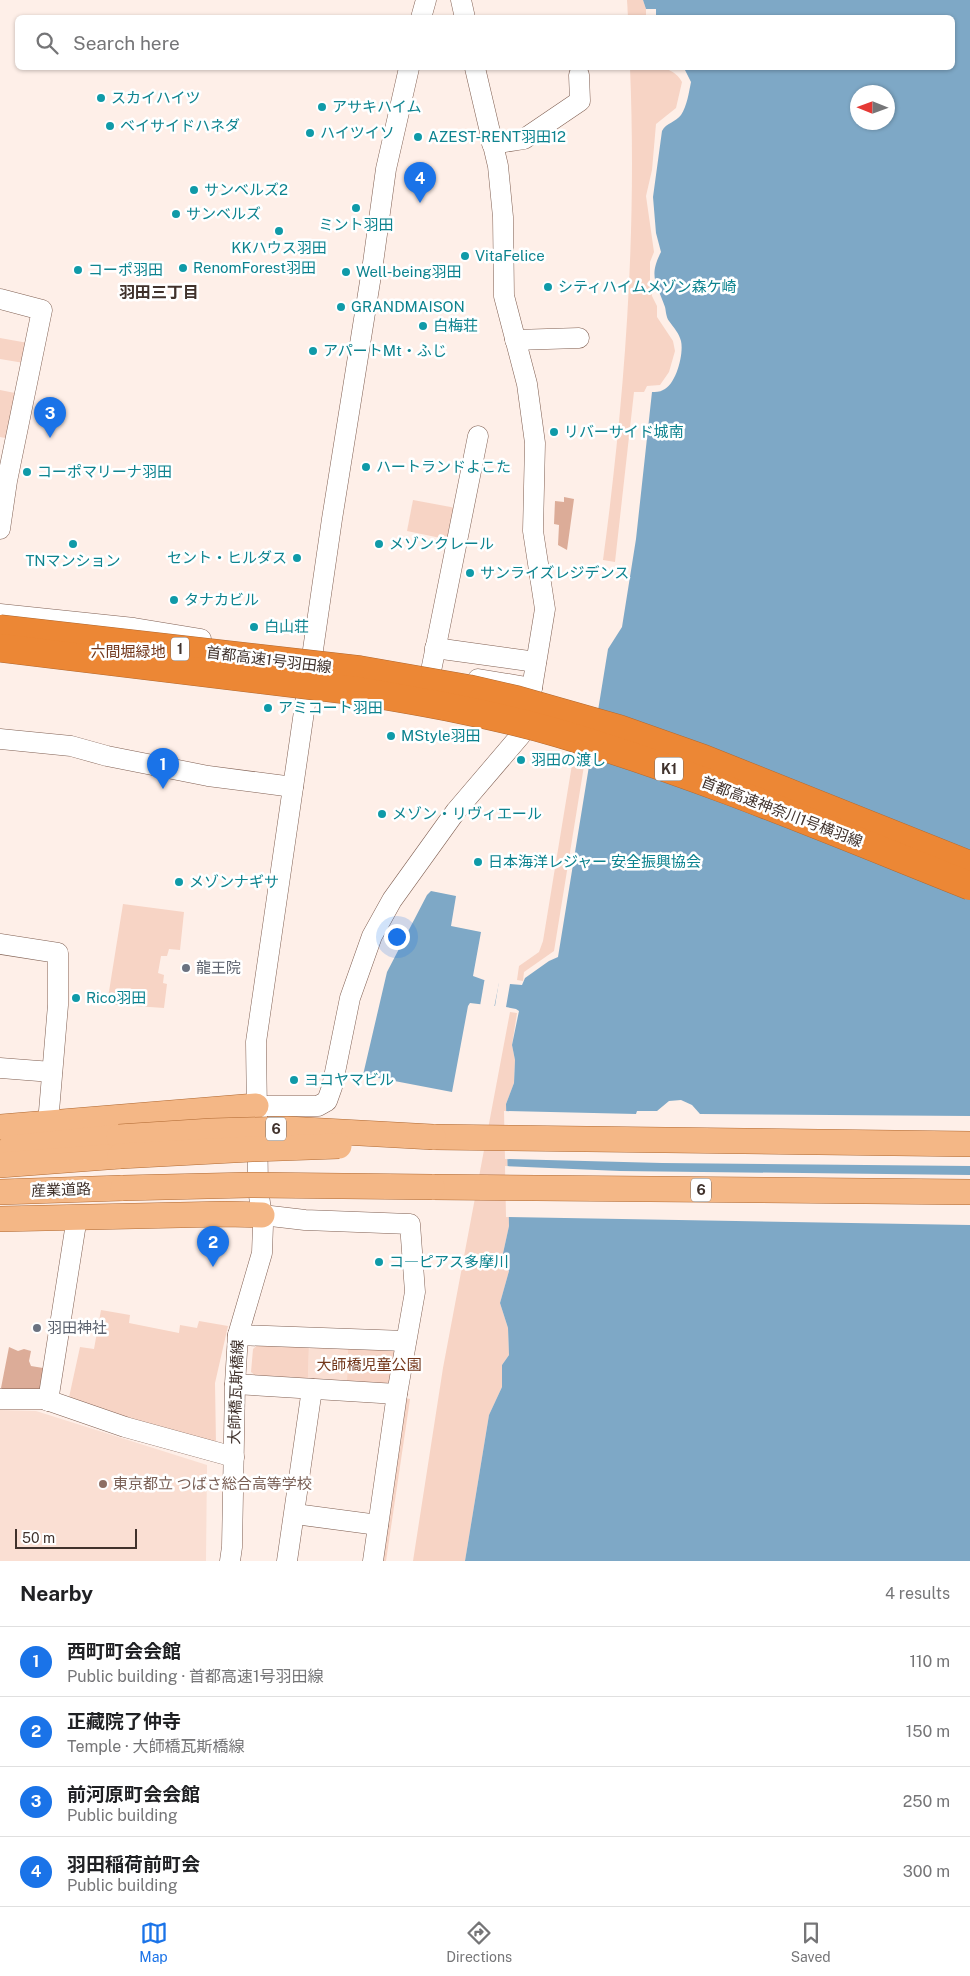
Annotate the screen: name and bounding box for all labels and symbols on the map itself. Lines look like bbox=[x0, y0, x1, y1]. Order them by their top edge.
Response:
north arrow bbox=[850, 85, 895, 130]
place label: スカイハイツ bbox=[111, 89, 200, 106]
marker: スカイハイツ bbox=[95, 92, 107, 104]
place label: アサキハイム bbox=[332, 98, 421, 115]
marker: アサキハイム bbox=[316, 101, 328, 113]
place label: ベイサイドハネダ bbox=[120, 117, 240, 134]
marker: ベイサイドハネダ bbox=[104, 120, 116, 132]
place label: ハイツイソ bbox=[320, 124, 395, 141]
marker: ハイツイソ bbox=[304, 127, 316, 139]
place label: AZEST-RENT羽田12 bbox=[428, 128, 566, 145]
marker: AZEST-RENT羽田12 bbox=[412, 131, 424, 143]
pin: 4 bbox=[404, 162, 436, 203]
place label: サンベルズ2 bbox=[204, 181, 288, 198]
marker: サンベルズ2 bbox=[188, 184, 200, 196]
marker: ミント羽田 bbox=[350, 202, 362, 214]
place label: サンベルズ bbox=[186, 205, 261, 222]
marker: サンベルズ bbox=[170, 208, 182, 220]
place label: ミント羽田 bbox=[318, 216, 394, 233]
marker: KKハウス羽田 bbox=[273, 225, 285, 237]
place label: KKハウス羽田 bbox=[231, 239, 327, 256]
place label: VitaFelice bbox=[475, 247, 545, 264]
marker: VitaFelice bbox=[459, 250, 471, 262]
place label: RenomForest羽田 bbox=[193, 259, 316, 276]
place label: コーポ羽田 bbox=[88, 261, 163, 278]
marker: RenomForest羽田 bbox=[177, 262, 189, 274]
place label: Well-being羽田 bbox=[356, 263, 462, 280]
marker: コーポ羽田 bbox=[72, 264, 84, 276]
marker: Well-being羽田 bbox=[340, 266, 352, 278]
place label: シティハイムメゾン森ケ崎 bbox=[558, 278, 737, 295]
marker: シティハイムメゾン森ケ崎 bbox=[542, 281, 554, 293]
district label: 羽田三丁目 bbox=[119, 283, 199, 302]
place label: GRANDMAISON bbox=[351, 298, 465, 315]
marker: GRANDMAISON bbox=[335, 301, 347, 313]
place label: 白梅荘 bbox=[433, 317, 478, 334]
marker: 白梅荘 bbox=[417, 320, 429, 332]
place label: アパートMt・ふじ bbox=[323, 342, 447, 359]
marker: アパートMt・ふじ bbox=[307, 345, 319, 357]
pin: 3 bbox=[34, 397, 66, 438]
place label: リバーサイド城南 bbox=[564, 423, 684, 440]
marker: リバーサイド城南 bbox=[548, 426, 560, 438]
place label: ハートランドよこた bbox=[376, 458, 511, 475]
marker: ハートランドよこた bbox=[360, 461, 372, 473]
place label: コーポマリーナ羽田 bbox=[37, 463, 172, 480]
marker: コーポマリーナ羽田 bbox=[21, 466, 33, 478]
place label: メゾンクレール bbox=[389, 535, 494, 552]
marker: TNマンション bbox=[67, 538, 79, 550]
marker: メゾンクレール bbox=[373, 538, 385, 550]
place label: セント・ヒルダス bbox=[167, 549, 287, 566]
place label: TNマンション bbox=[25, 552, 121, 569]
marker: セント・ヒルダス bbox=[291, 552, 303, 564]
place label: サンライズレジデンス bbox=[480, 564, 629, 581]
marker: サンライズレジデンス bbox=[464, 567, 476, 579]
place label: タナカビル bbox=[184, 591, 259, 608]
marker: タナカビル bbox=[168, 594, 180, 606]
place label: 白山荘 bbox=[264, 618, 309, 635]
marker: 白山荘 bbox=[248, 621, 260, 633]
road number: 1 bbox=[171, 638, 189, 661]
park label: 六間堀緑地 bbox=[90, 643, 166, 660]
street label: 首都高速1号羽田線 bbox=[205, 643, 333, 676]
place label: アミコート羽田 bbox=[278, 699, 383, 716]
marker: アミコート羽田 bbox=[262, 702, 274, 714]
place label: MStyle羽田 bbox=[401, 727, 481, 744]
marker: MStyle羽田 bbox=[385, 730, 397, 742]
pin: 1 bbox=[147, 748, 179, 789]
place label: 羽田の渡し bbox=[531, 751, 606, 768]
marker: 羽田の渡し bbox=[515, 754, 527, 766]
road number: K1 bbox=[655, 758, 683, 781]
street label: 首都高速神奈川1号横羽線 bbox=[699, 773, 865, 850]
place label: メゾン・リヴィエール bbox=[392, 805, 542, 822]
marker: メゾン・リヴィエール bbox=[376, 808, 388, 820]
place label: 日本海洋レジャー 安全振興協会 bbox=[488, 853, 701, 870]
marker: 日本海洋レジャー 安全振興協会 bbox=[472, 856, 484, 868]
place label: メゾンナギサ bbox=[189, 873, 279, 890]
marker: メゾンナギサ bbox=[173, 876, 185, 888]
your location bbox=[384, 924, 410, 950]
place label: 龍王院 bbox=[196, 959, 241, 976]
marker: 龍王院 bbox=[180, 962, 192, 974]
place label: Rico羽田 bbox=[86, 989, 146, 1006]
marker: Rico羽田 bbox=[70, 992, 82, 1004]
place label: ヨコヤマビル bbox=[304, 1071, 394, 1088]
marker: ヨコヤマビル bbox=[288, 1074, 300, 1086]
road number: 6 bbox=[266, 1118, 286, 1140]
road number: 6 bbox=[691, 1178, 711, 1202]
street label: 産業道路 bbox=[31, 1180, 91, 1199]
pin: 2 bbox=[197, 1226, 229, 1267]
place label: コ―ピアス多摩川 bbox=[389, 1253, 509, 1270]
marker: コ―ピアス多摩川 bbox=[373, 1256, 385, 1268]
place label: 羽田神社 bbox=[47, 1319, 107, 1336]
marker: 羽田神社 bbox=[31, 1322, 43, 1334]
street label: 大師橋瓦斯橋線 bbox=[225, 1339, 246, 1445]
park label: 大師橋児童公園 bbox=[316, 1356, 422, 1373]
place label: 東京都立 つばさ総合高等学校 bbox=[113, 1475, 312, 1492]
marker: 東京都立 つばさ総合高等学校 bbox=[97, 1478, 109, 1490]
scale bar bbox=[15, 1526, 138, 1549]

